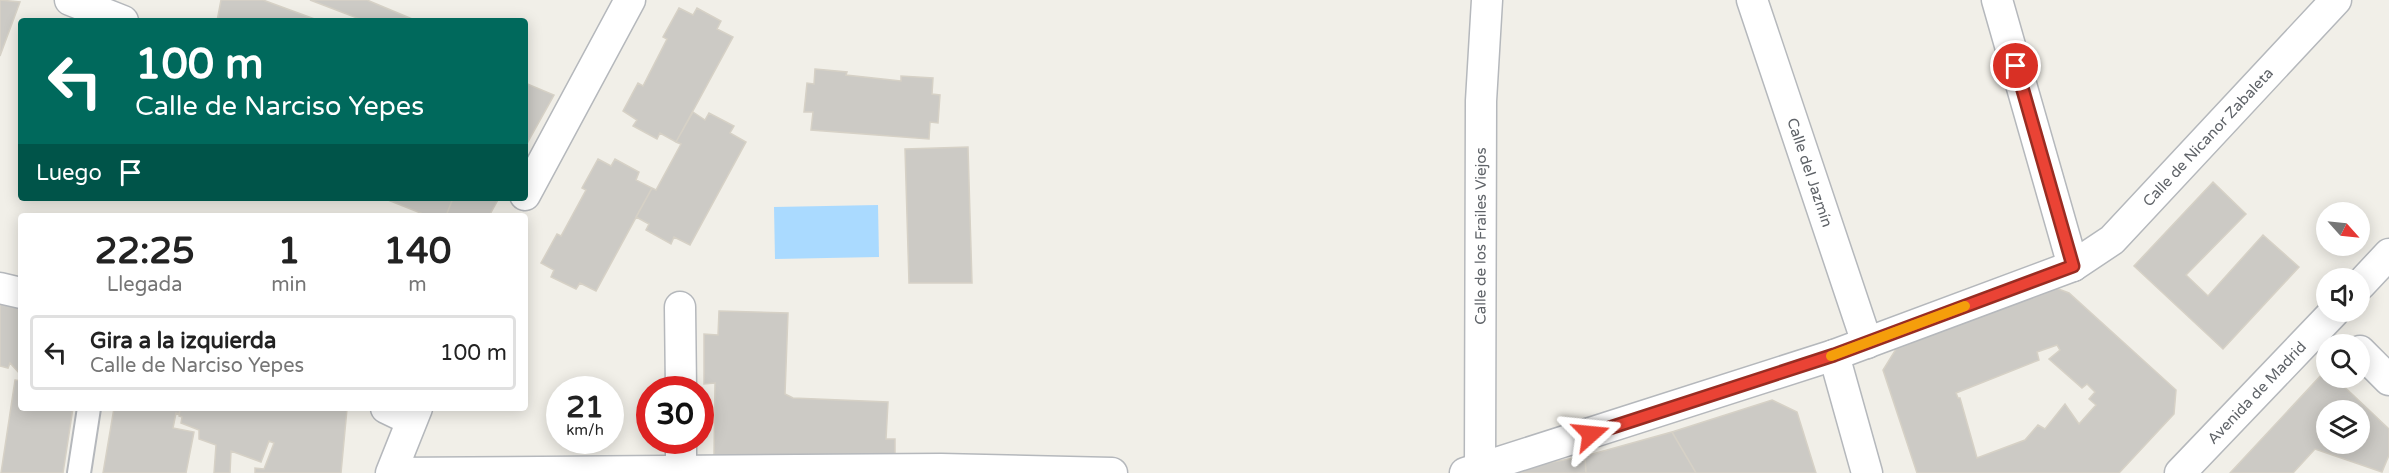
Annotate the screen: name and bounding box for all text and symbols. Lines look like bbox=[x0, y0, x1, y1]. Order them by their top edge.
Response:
text: 100 m bbox=[135, 39, 264, 90]
pin bbox=[1990, 40, 2041, 91]
icon: left bbox=[36, 42, 114, 120]
icon: arrive bbox=[1999, 49, 2032, 82]
street label: Calle de Nicanor Zabaleta bbox=[2139, 64, 2277, 210]
text: Calle de Narciso Yepes bbox=[135, 90, 424, 123]
street label: Calle del Jazmín bbox=[1783, 116, 1837, 229]
street label: Calle de los Frailes Viejos bbox=[1471, 147, 1490, 325]
icon: arrive bbox=[114, 156, 147, 189]
text: Luego bbox=[36, 160, 102, 186]
north arrow bbox=[2316, 202, 2370, 256]
map controls bbox=[2316, 202, 2370, 454]
text: 22:25 bbox=[95, 230, 195, 273]
text: 1 bbox=[278, 230, 300, 273]
text: 140 bbox=[383, 230, 451, 273]
button: sound bbox=[2316, 268, 2370, 322]
text: Llegada bbox=[107, 273, 182, 297]
text: min bbox=[271, 273, 307, 297]
text: m bbox=[408, 273, 427, 297]
text: Gira a la izquierda bbox=[90, 328, 276, 354]
button: search bbox=[2316, 334, 2370, 388]
icon: left bbox=[39, 336, 72, 369]
street label: Avenida de Madrid bbox=[2204, 338, 2310, 448]
text: 100 m bbox=[440, 340, 507, 366]
text: Calle de Narciso Yepes bbox=[90, 354, 304, 378]
speed limit sign: 30 bbox=[636, 376, 714, 454]
text: 21 bbox=[566, 389, 604, 426]
button: layers bbox=[2316, 400, 2370, 454]
position arrow bbox=[1559, 402, 1623, 466]
text: km/h bbox=[566, 421, 604, 439]

